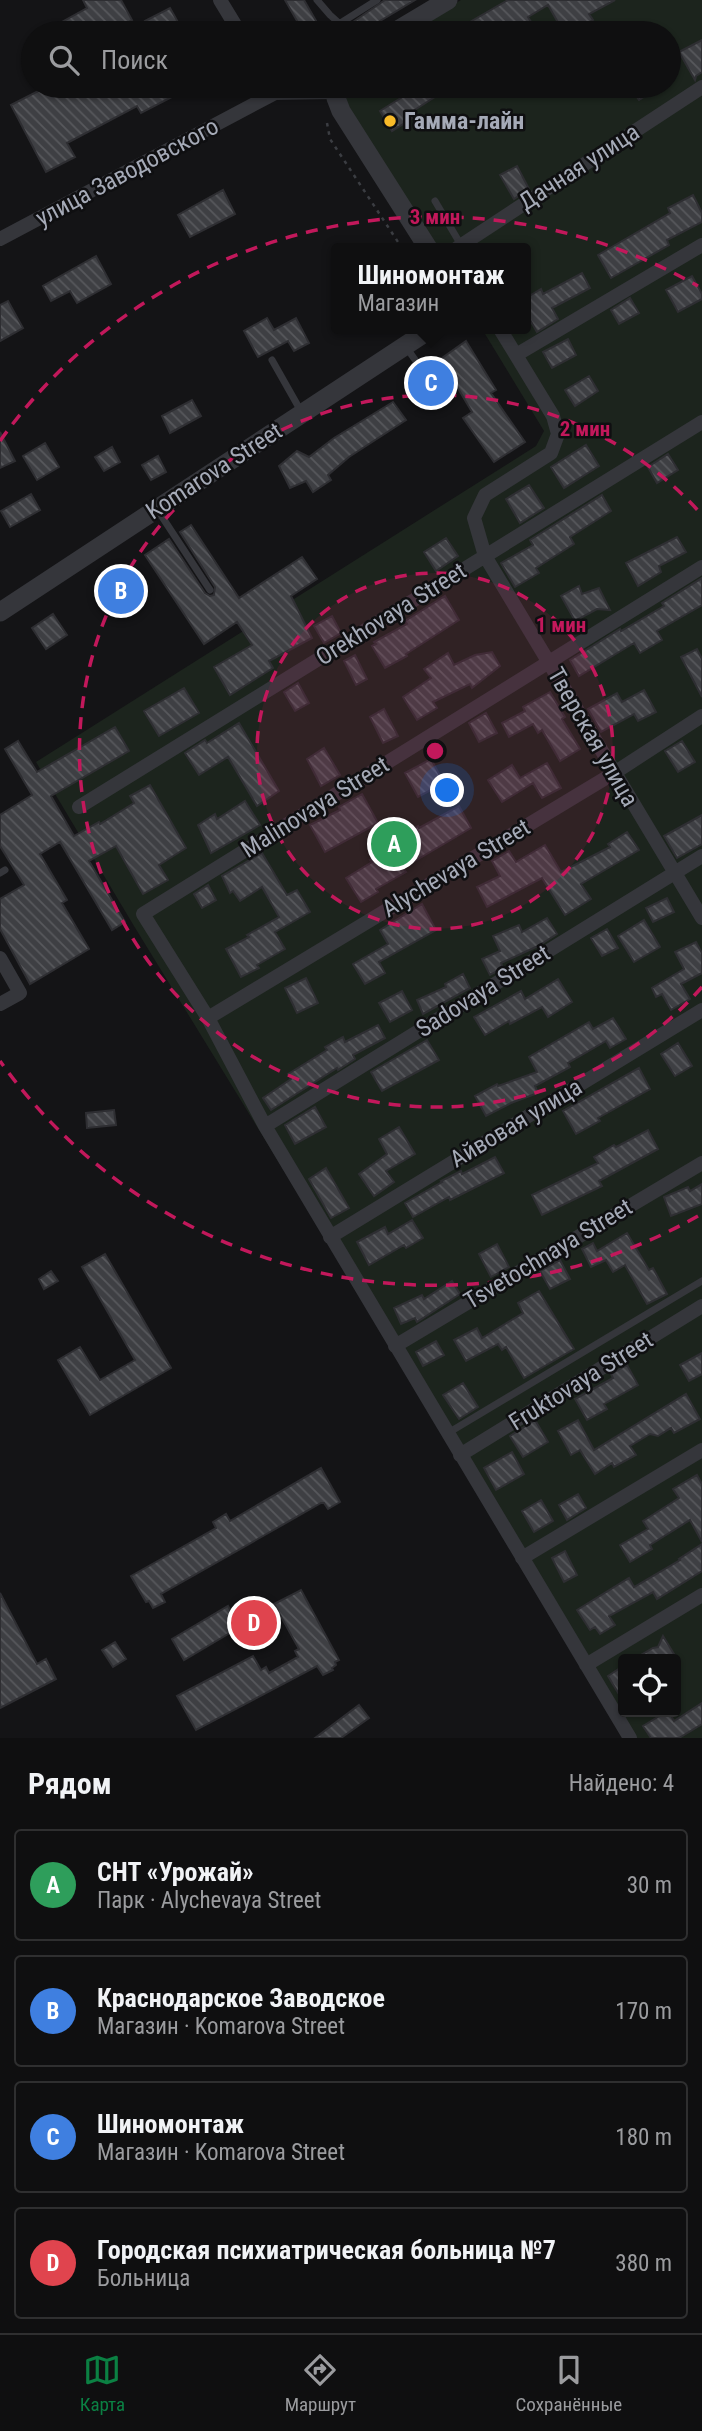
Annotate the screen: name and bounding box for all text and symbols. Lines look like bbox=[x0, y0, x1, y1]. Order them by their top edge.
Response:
search box bbox=[21, 21, 681, 98]
icon: search bbox=[45, 41, 83, 79]
text: Поиск bbox=[101, 45, 168, 75]
place label: Гамма-лайн bbox=[404, 107, 524, 135]
street label: улица Заводовского bbox=[31, 112, 223, 232]
marker: Гамма-лайн bbox=[382, 113, 398, 129]
street label: Дачная улица bbox=[514, 118, 644, 216]
text: 3 мин bbox=[410, 205, 460, 229]
popup bbox=[331, 243, 531, 334]
text: Шиномонтаж bbox=[357, 260, 505, 290]
text: Магазин bbox=[357, 290, 439, 317]
pin: C bbox=[408, 357, 454, 409]
street label: Komarova Street bbox=[141, 417, 287, 525]
text: 2 мин bbox=[560, 417, 610, 441]
street label: Orekhovaya Street bbox=[311, 557, 471, 671]
pin: B bbox=[98, 565, 144, 617]
text: 1 мин bbox=[536, 613, 586, 637]
street label: Тверская улица bbox=[542, 663, 644, 811]
centre of rings bbox=[423, 739, 447, 763]
street label: Malinovaya Street bbox=[236, 750, 394, 864]
your location bbox=[430, 773, 464, 807]
street label: Alychevaya Street bbox=[377, 813, 535, 923]
pin: A bbox=[371, 818, 417, 870]
street label: Sadovaya Street bbox=[411, 939, 555, 1043]
street label: Айвовая улица bbox=[445, 1073, 587, 1173]
street label: Tsvetochnaya Street bbox=[459, 1193, 637, 1315]
street label: Fruktovaya Street bbox=[504, 1326, 658, 1436]
pin: D bbox=[231, 1597, 277, 1649]
map controls bbox=[618, 1654, 681, 1717]
button: locate bbox=[618, 1654, 681, 1717]
text: Рядом bbox=[28, 1766, 112, 1801]
text: Найдено: 4 bbox=[569, 1770, 674, 1797]
text: СНТ «Урожай» bbox=[97, 1857, 254, 1887]
text: A bbox=[46, 1872, 60, 1899]
text: 30 m bbox=[627, 1872, 672, 1899]
text: Парк · Alychevaya Street bbox=[97, 1887, 321, 1914]
text: Краснодарское Заводское bbox=[97, 1983, 385, 2013]
text: B bbox=[47, 1998, 59, 2025]
text: 170 m bbox=[615, 1998, 672, 2025]
text: Магазин · Komarova Street bbox=[97, 2013, 345, 2040]
text: Шиномонтаж bbox=[97, 2109, 244, 2139]
text: C bbox=[46, 2124, 60, 2151]
text: 180 m bbox=[615, 2124, 672, 2151]
text: Магазин · Komarova Street bbox=[97, 2139, 345, 2166]
text: Городская психиатрическая больница №7 bbox=[97, 2235, 556, 2265]
text: D bbox=[47, 2250, 60, 2277]
text: 380 m bbox=[615, 2250, 672, 2277]
text: Больница bbox=[97, 2265, 190, 2292]
tab: Карта bbox=[80, 2351, 125, 2416]
tab: Маршрут bbox=[285, 2351, 356, 2416]
tab: Сохранённые bbox=[516, 2351, 622, 2416]

